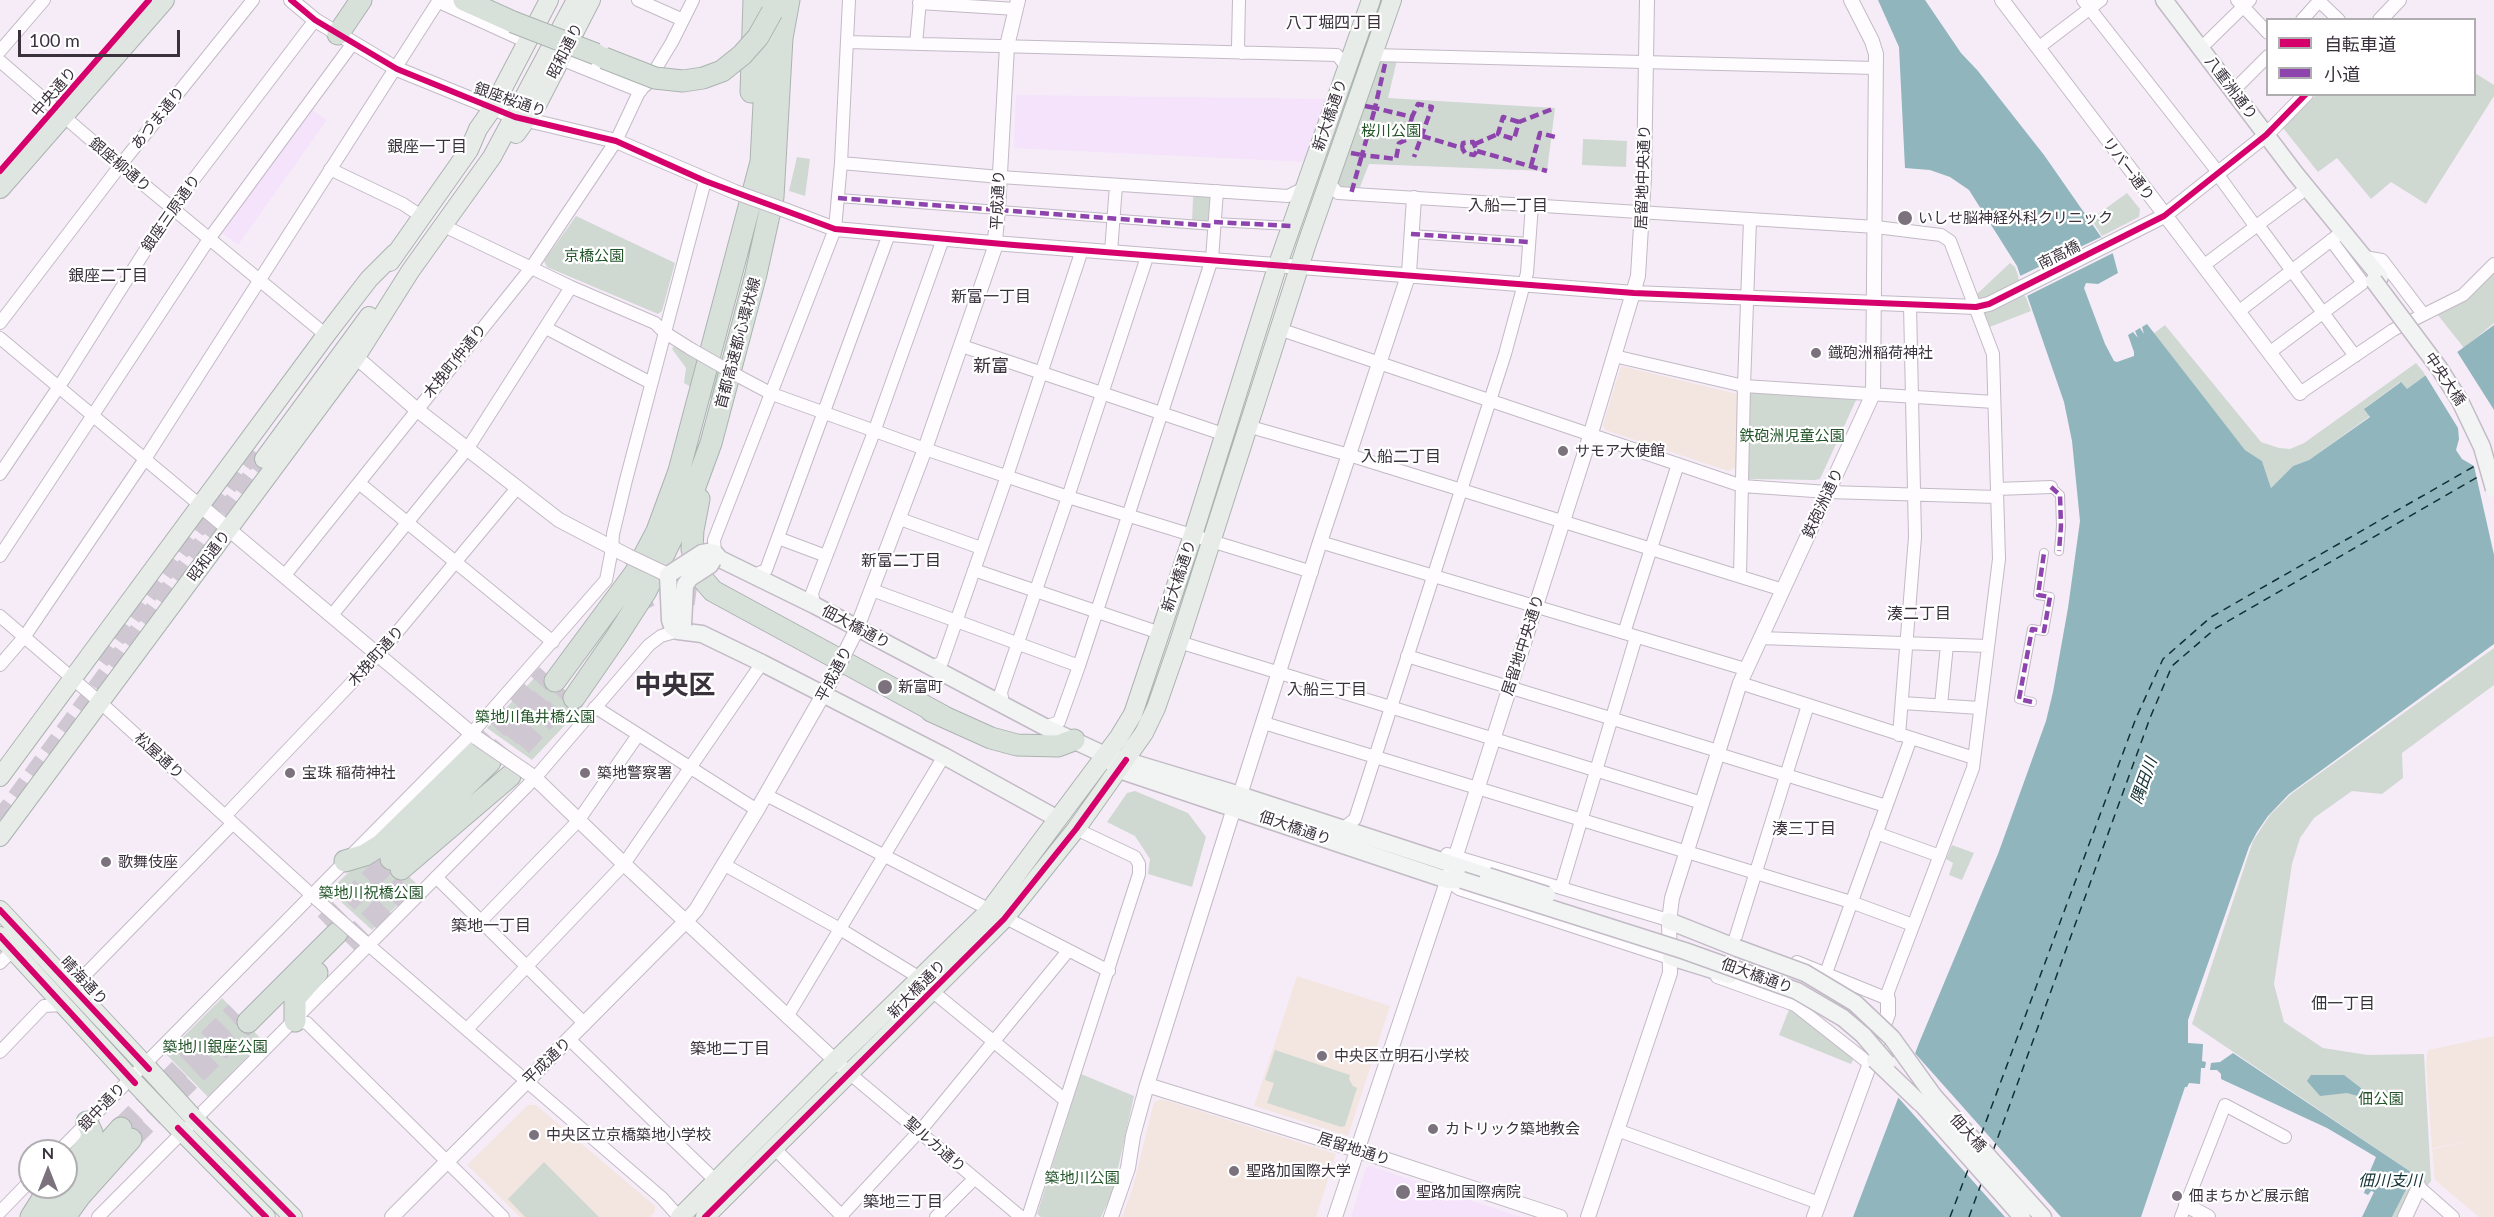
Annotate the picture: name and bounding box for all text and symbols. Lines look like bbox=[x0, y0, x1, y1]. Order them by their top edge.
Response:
district label: 八丁堀四丁目 bbox=[1286, 13, 1382, 33]
scale bar bbox=[21, 18, 183, 56]
legend bbox=[2266, 18, 2476, 96]
street label: 昭和通り bbox=[543, 20, 587, 82]
text: 100 m bbox=[29, 29, 80, 51]
text: 自転車道 bbox=[2324, 33, 2396, 55]
street label: 八重洲通り bbox=[2201, 53, 2261, 123]
street label: 中央通り bbox=[28, 63, 80, 121]
text: 小道 bbox=[2324, 63, 2360, 85]
street label: 新大橋通り bbox=[1309, 77, 1351, 153]
street label: 銀座桜通り bbox=[472, 79, 548, 121]
street label: あづま通り bbox=[127, 83, 189, 153]
park label: 桜川公園 bbox=[1361, 122, 1421, 140]
street label: 居留地中央通り bbox=[1632, 124, 1654, 230]
street label: 銀座柳通り bbox=[85, 134, 155, 196]
street label: リバー通り bbox=[2098, 134, 2158, 204]
district label: 銀座一丁目 bbox=[387, 137, 467, 157]
street label: 平成通り bbox=[987, 170, 1009, 230]
street label: 銀座三原通り bbox=[138, 171, 204, 255]
district label: 入船一丁目 bbox=[1468, 196, 1548, 216]
marker: いしせ脳神経外科クリニック bbox=[1896, 209, 1914, 227]
place label: いしせ脳神経外科クリニック bbox=[1918, 209, 2113, 227]
street label: 南高橋 bbox=[2035, 237, 2083, 273]
park label: 京橋公園 bbox=[564, 247, 624, 265]
district label: 銀座二丁目 bbox=[68, 266, 148, 286]
street label: 首都高速都心環状線 bbox=[712, 275, 764, 411]
district label: 新富一丁目 bbox=[951, 287, 1031, 307]
street label: 木挽町仲通り bbox=[420, 320, 490, 402]
place label: 鐡砲洲稲荷神社 bbox=[1828, 344, 1933, 362]
marker: 鐡砲洲稲荷神社 bbox=[1809, 346, 1823, 360]
street label: 中央大橋 bbox=[2421, 349, 2469, 409]
district label: 新富 bbox=[973, 355, 1009, 377]
park label: 鉄砲洲児童公園 bbox=[1740, 427, 1844, 445]
place label: サモア大使館 bbox=[1575, 442, 1665, 460]
marker: サモア大使館 bbox=[1556, 444, 1570, 458]
district label: 入船二丁目 bbox=[1361, 447, 1441, 467]
street label: 鉄砲洲通り bbox=[1799, 465, 1847, 541]
street label: 昭和通り bbox=[184, 527, 234, 585]
street label: 新大橋通り bbox=[1158, 538, 1200, 614]
district label: 新富二丁目 bbox=[861, 551, 941, 571]
street label: 居留地中央通り bbox=[1498, 592, 1548, 698]
street label: 佃大橋通り bbox=[819, 601, 893, 653]
district label: 湊二丁目 bbox=[1887, 604, 1951, 624]
street label: 木挽町通り bbox=[344, 622, 408, 690]
street label: 平成通り bbox=[812, 643, 856, 705]
district label: 中央区 bbox=[635, 669, 715, 701]
marker: 新富町 bbox=[876, 678, 894, 696]
place label: 新富町 bbox=[898, 678, 943, 696]
district label: 入船三丁目 bbox=[1287, 680, 1367, 700]
park label: 築地川亀井橋公園 bbox=[475, 708, 595, 726]
street label: 松屋通り bbox=[131, 729, 187, 783]
water label: 隅田川 bbox=[2127, 755, 2161, 807]
place label: 宝珠 稲荷神社 bbox=[302, 764, 396, 782]
place label: 築地警察署 bbox=[597, 764, 672, 782]
marker: 宝珠 稲荷神社 bbox=[283, 766, 297, 780]
marker: 築地警察署 bbox=[578, 766, 592, 780]
street label: 佃大橋通り bbox=[1257, 807, 1333, 849]
district label: 湊三丁目 bbox=[1772, 819, 1836, 839]
place label: 歌舞伎座 bbox=[118, 853, 178, 871]
marker: 歌舞伎座 bbox=[99, 855, 113, 869]
park label: 築地川祝橋公園 bbox=[319, 884, 423, 902]
district label: 築地一丁目 bbox=[451, 916, 531, 936]
street label: 晴海通り bbox=[57, 953, 111, 1009]
street label: 佃大橋通り bbox=[1719, 955, 1795, 997]
street label: 新大橋通り bbox=[884, 956, 950, 1022]
district label: 佃一丁目 bbox=[2311, 994, 2375, 1014]
street label: 平成通り bbox=[519, 1034, 575, 1088]
park label: 築地川銀座公園 bbox=[163, 1038, 267, 1056]
district label: 築地二丁目 bbox=[690, 1039, 770, 1059]
place label: 中央区立明石小学校 bbox=[1334, 1047, 1469, 1065]
marker: 中央区立明石小学校 bbox=[1315, 1049, 1329, 1063]
street label: 銀中通り bbox=[75, 1079, 129, 1135]
park label: 佃公園 bbox=[2359, 1090, 2403, 1108]
street label: 佃大橋 bbox=[1946, 1110, 1990, 1156]
street label: 聖ルカ通り bbox=[901, 1114, 969, 1176]
place label: カトリック築地教会 bbox=[1445, 1120, 1580, 1138]
marker: カトリック築地教会 bbox=[1426, 1122, 1440, 1136]
place label: 中央区立京橋築地小学校 bbox=[546, 1126, 711, 1144]
marker: 中央区立京橋築地小学校 bbox=[527, 1128, 541, 1142]
street label: 居留地通り bbox=[1316, 1129, 1392, 1169]
north arrow bbox=[18, 1139, 78, 1199]
text: N bbox=[42, 1143, 54, 1162]
place label: 聖路加国際大学 bbox=[1246, 1162, 1351, 1180]
marker: 聖路加国際大学 bbox=[1227, 1164, 1241, 1178]
park label: 築地川公園 bbox=[1045, 1169, 1119, 1187]
water label: 佃川支川 bbox=[2358, 1171, 2422, 1191]
marker: 聖路加国際病院 bbox=[1394, 1183, 1412, 1201]
place label: 聖路加国際病院 bbox=[1416, 1183, 1521, 1201]
place label: 佃まちかど展示館 bbox=[2189, 1187, 2309, 1205]
marker: 佃まちかど展示館 bbox=[2170, 1189, 2184, 1203]
district label: 築地三丁目 bbox=[863, 1192, 943, 1212]

